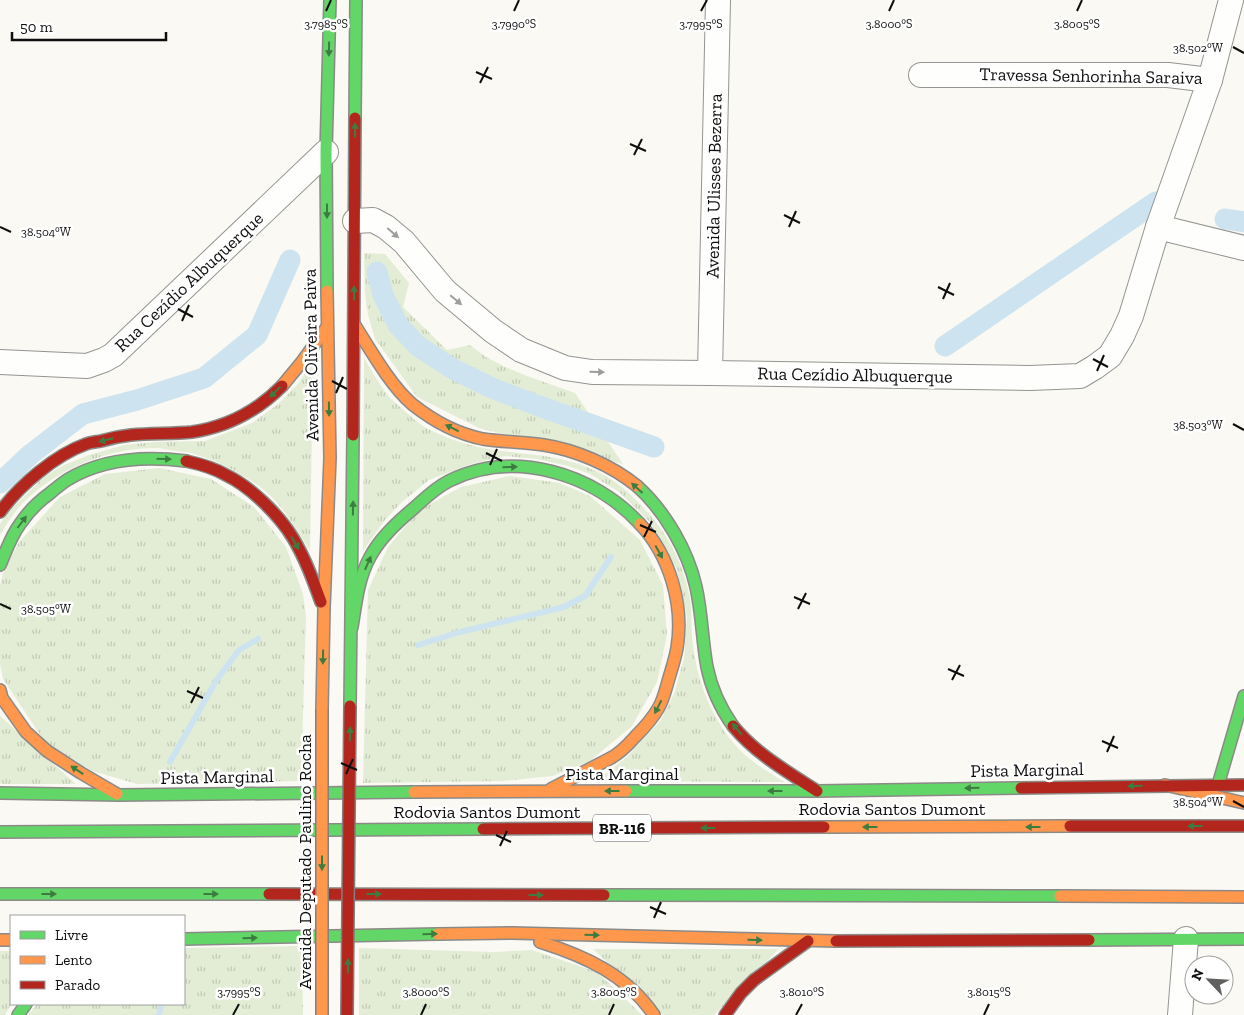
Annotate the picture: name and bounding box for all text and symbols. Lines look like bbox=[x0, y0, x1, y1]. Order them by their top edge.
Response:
scale bar bbox=[12, 10, 166, 42]
text: 3.7985°S bbox=[304, 17, 348, 31]
text: 3.7990°S bbox=[492, 17, 536, 31]
text: 3.7995°S bbox=[679, 17, 723, 31]
text: 3.8000°S bbox=[866, 17, 912, 31]
text: 3.8005°S bbox=[1054, 17, 1100, 31]
text: 50 m bbox=[20, 18, 53, 36]
one-way arrow bbox=[325, 41, 333, 57]
text: 38.502°W bbox=[1173, 41, 1224, 55]
street label: Travessa Senhorinha Saraiva bbox=[979, 63, 1203, 89]
street label: Avenida Ulisses Bezerra bbox=[701, 93, 727, 279]
one-way arrow bbox=[351, 122, 359, 138]
one-way arrow bbox=[323, 203, 331, 219]
street label: Rua Cezídio Albuquerque bbox=[110, 207, 268, 357]
text: 38.504°W bbox=[21, 225, 72, 239]
one-way arrow bbox=[387, 227, 399, 239]
street label: Avenida Oliveira Paiva bbox=[298, 268, 324, 442]
one-way arrow bbox=[350, 285, 358, 301]
one-way arrow bbox=[449, 294, 462, 305]
street label: Rua Cezídio Albuquerque bbox=[757, 362, 953, 388]
one-way arrow bbox=[589, 368, 605, 376]
one-way arrow bbox=[269, 386, 281, 398]
one-way arrow bbox=[325, 401, 333, 417]
text: 38.503°W bbox=[1173, 418, 1224, 432]
one-way arrow bbox=[445, 424, 460, 432]
one-way arrow bbox=[98, 436, 113, 444]
one-way arrow bbox=[156, 455, 172, 463]
one-way arrow bbox=[502, 463, 518, 471]
one-way arrow bbox=[632, 482, 644, 494]
one-way arrow bbox=[349, 500, 357, 516]
one-way arrow bbox=[17, 515, 27, 529]
one-way arrow bbox=[290, 536, 299, 549]
one-way arrow bbox=[655, 544, 663, 559]
one-way arrow bbox=[364, 556, 372, 570]
text: 38.505°W bbox=[21, 602, 72, 616]
one-way arrow bbox=[319, 649, 327, 665]
one-way arrow bbox=[654, 700, 662, 714]
one-way arrow bbox=[732, 723, 743, 736]
one-way arrow bbox=[346, 726, 354, 742]
street label: Avenida Deputado Paulino Rocha bbox=[294, 734, 316, 990]
street label: Pista Marginal bbox=[970, 758, 1084, 782]
street label: Pista Marginal bbox=[565, 763, 679, 785]
street label: Pista Marginal bbox=[160, 765, 274, 789]
one-way arrow bbox=[70, 766, 83, 775]
one-way arrow bbox=[1126, 782, 1142, 790]
one-way arrow bbox=[964, 784, 980, 792]
one-way arrow bbox=[604, 787, 620, 795]
one-way arrow bbox=[766, 787, 782, 795]
text: 38.504°W bbox=[1173, 795, 1224, 809]
street label: Rodovia Santos Dumont bbox=[799, 798, 986, 820]
street label: Rodovia Santos Dumont bbox=[394, 801, 581, 823]
road number: BR-116 bbox=[593, 814, 651, 841]
one-way arrow bbox=[1187, 822, 1203, 830]
one-way arrow bbox=[862, 823, 878, 831]
one-way arrow bbox=[1025, 823, 1041, 831]
one-way arrow bbox=[700, 824, 716, 832]
one-way arrow bbox=[318, 855, 326, 871]
one-way arrow bbox=[41, 890, 57, 898]
one-way arrow bbox=[203, 890, 219, 898]
one-way arrow bbox=[366, 890, 382, 898]
one-way arrow bbox=[528, 891, 544, 899]
legend bbox=[10, 915, 185, 1005]
text: Livre bbox=[55, 926, 88, 944]
one-way arrow bbox=[422, 930, 438, 938]
one-way arrow bbox=[585, 931, 601, 939]
one-way arrow bbox=[242, 934, 258, 942]
one-way arrow bbox=[747, 936, 763, 944]
text: Lento bbox=[55, 951, 92, 969]
north arrow bbox=[1184, 955, 1234, 1005]
one-way arrow bbox=[344, 958, 352, 974]
text: N bbox=[1188, 966, 1208, 983]
text: Parado bbox=[55, 976, 101, 994]
text: 3.7995°S bbox=[217, 985, 261, 999]
text: 3.8000°S bbox=[403, 985, 449, 999]
text: 3.8005°S bbox=[591, 985, 637, 999]
text: 3.8010°S bbox=[780, 985, 824, 999]
text: 3.8015°S bbox=[967, 985, 1011, 999]

